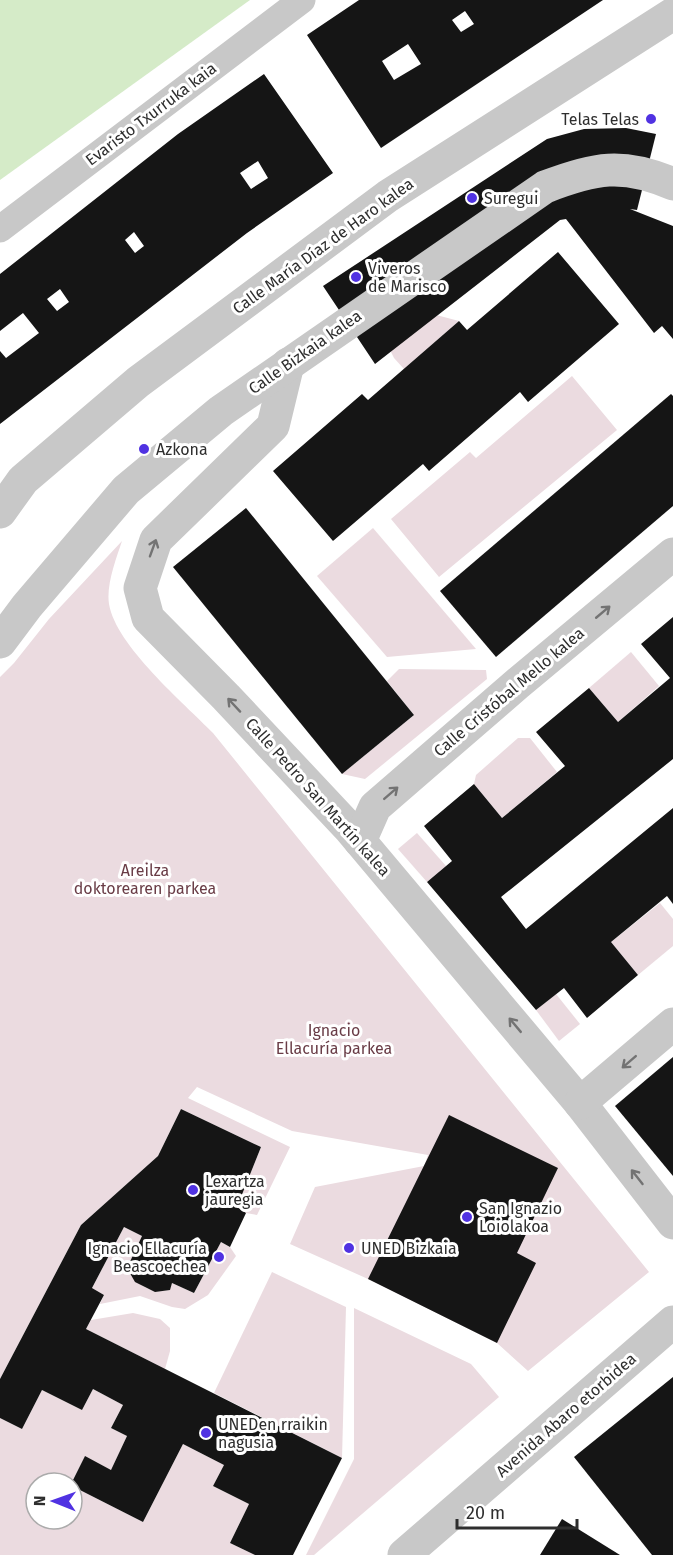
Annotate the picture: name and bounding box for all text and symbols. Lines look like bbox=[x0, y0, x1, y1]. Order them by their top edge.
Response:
street label: Evaristo Txurruka kaia bbox=[82, 59, 220, 169]
place label: Telas Telas bbox=[561, 110, 639, 129]
marker: Telas Telas bbox=[644, 112, 658, 126]
street label: Calle María Díaz de Haro kalea bbox=[229, 174, 417, 318]
place label: Suregui bbox=[484, 189, 538, 208]
marker: Suregui bbox=[465, 191, 479, 205]
place label: Viveros de Marisco bbox=[368, 259, 447, 296]
marker: Viveros de Marisco bbox=[349, 270, 363, 284]
street label: Calle Bizkaia kalea bbox=[245, 306, 365, 398]
place label: Azkona bbox=[156, 440, 208, 459]
marker: Azkona bbox=[137, 442, 151, 456]
one-way arrow bbox=[149, 540, 160, 558]
one-way arrow bbox=[595, 605, 610, 619]
street label: Calle Cristóbal Mello kalea bbox=[430, 623, 588, 761]
one-way arrow bbox=[227, 698, 241, 713]
street label: Calle Pedro San Martín kalea bbox=[242, 714, 394, 880]
one-way arrow bbox=[383, 786, 398, 800]
park label: Areilza doktorearen parkea bbox=[74, 861, 216, 898]
one-way arrow bbox=[508, 1018, 522, 1033]
park label: Ignacio Ellacuría parkea bbox=[276, 1021, 392, 1058]
one-way arrow bbox=[622, 1055, 637, 1069]
one-way arrow bbox=[630, 1169, 643, 1185]
place label: Lexartza jauregia bbox=[204, 1172, 265, 1209]
marker: Lexartza jauregia bbox=[186, 1183, 200, 1197]
place label: San Ignazio Loiolakoa bbox=[479, 1199, 562, 1236]
marker: San Ignazio Loiolakoa bbox=[460, 1210, 474, 1224]
place label: Ignacio Ellacuría Beascoechea bbox=[87, 1239, 207, 1276]
place label: UNED Bizkaia bbox=[361, 1239, 457, 1258]
marker: UNED Bizkaia bbox=[342, 1241, 356, 1255]
marker: Ignacio Ellacuría Beascoechea bbox=[212, 1250, 226, 1264]
street label: Avenida Abaro etorbidea bbox=[492, 1349, 640, 1481]
place label: UNEDen rraikin nagusia bbox=[218, 1415, 328, 1452]
marker: UNEDen rraikin nagusia bbox=[199, 1426, 213, 1440]
north arrow bbox=[24, 1471, 84, 1531]
scale bar bbox=[457, 1492, 577, 1530]
text: N bbox=[30, 1495, 49, 1506]
text: 20 m bbox=[466, 1502, 505, 1524]

